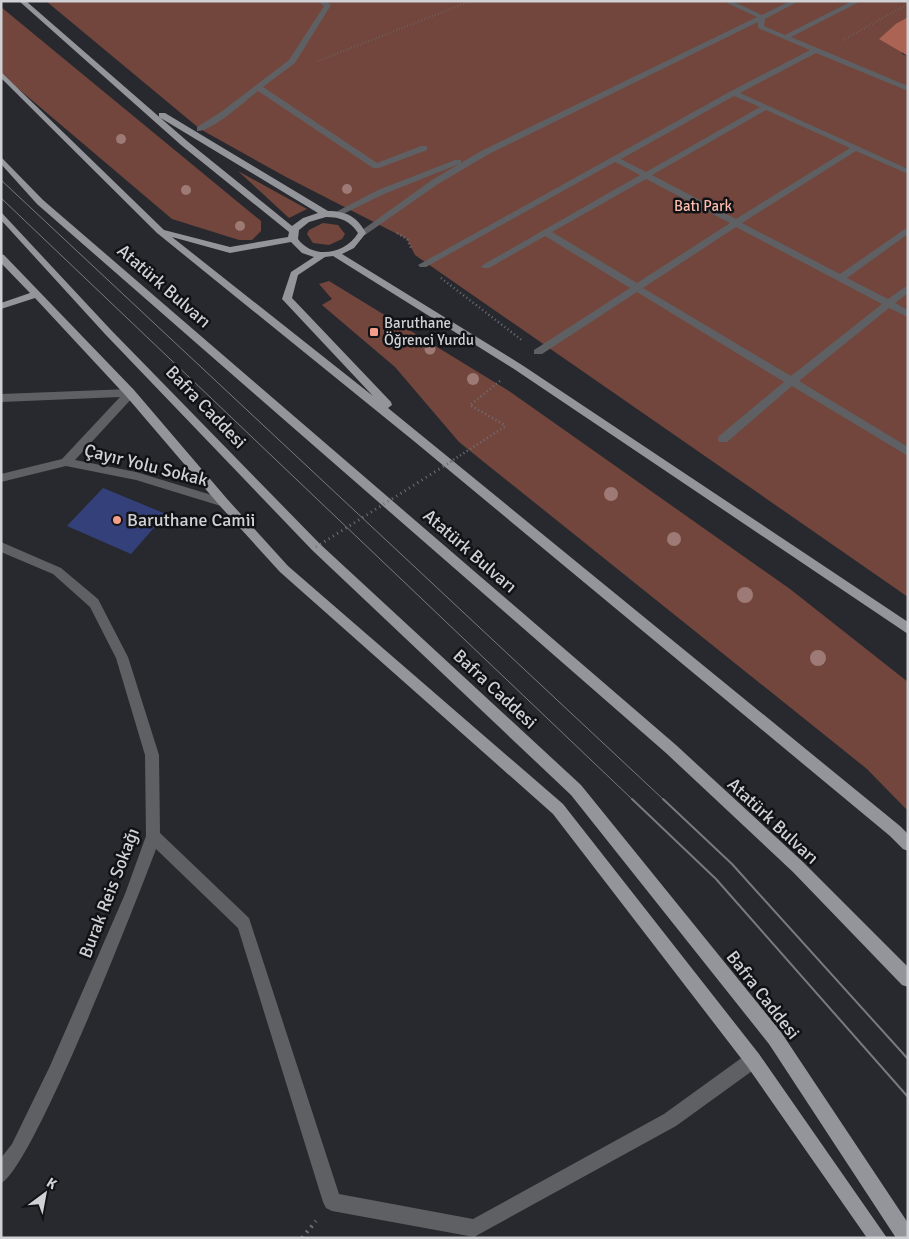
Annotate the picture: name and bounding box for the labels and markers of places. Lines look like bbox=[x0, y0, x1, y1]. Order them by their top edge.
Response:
place label: Baruthane Öğrenci Yurdu bbox=[384, 314, 474, 349]
marker: Baruthane Öğrenci Yurdu bbox=[368, 326, 380, 338]
place label: Baruthane Camii bbox=[127, 509, 255, 531]
marker: Baruthane Camii bbox=[111, 514, 123, 526]

